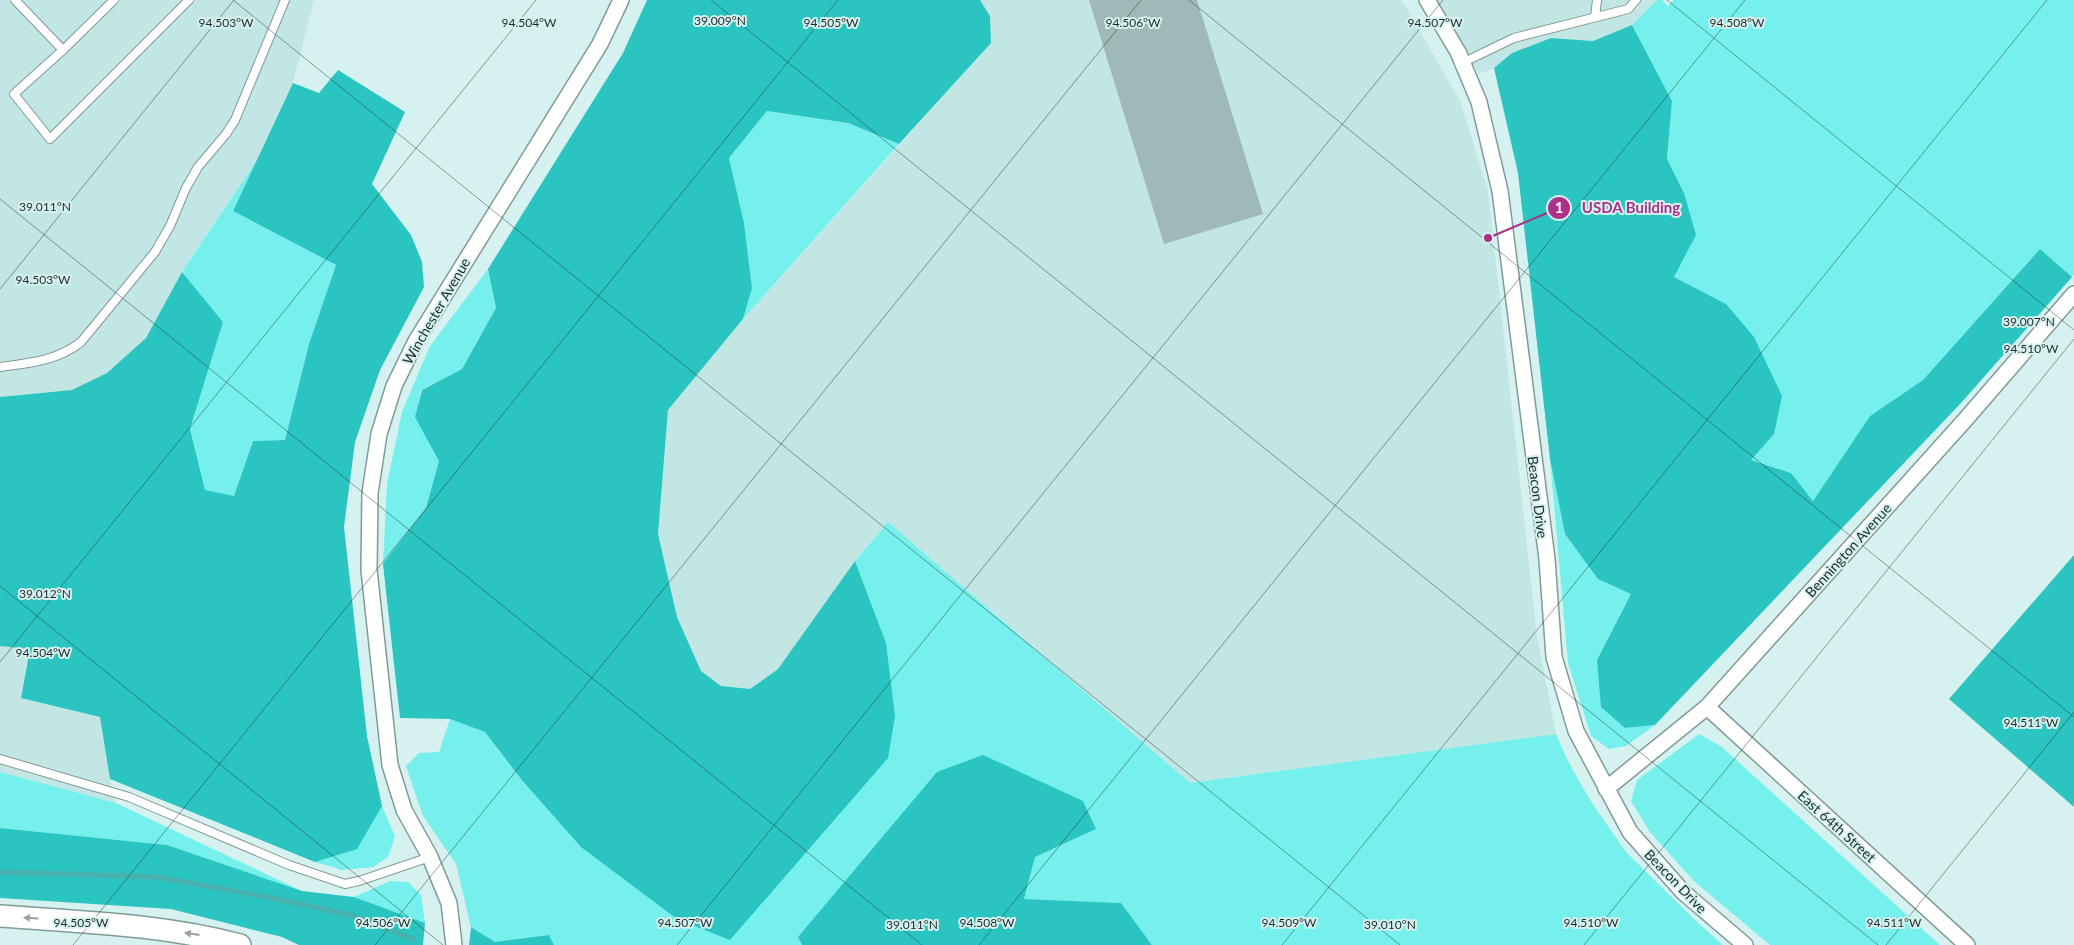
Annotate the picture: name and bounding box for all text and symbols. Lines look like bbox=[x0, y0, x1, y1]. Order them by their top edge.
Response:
text: 39.009°N bbox=[694, 13, 746, 28]
text: 94.503°W bbox=[198, 15, 254, 30]
text: 94.504°W bbox=[501, 15, 557, 30]
text: 94.505°W bbox=[803, 15, 859, 30]
text: 94.506°W bbox=[1105, 15, 1161, 30]
text: 94.507°W bbox=[1407, 15, 1463, 30]
text: 94.508°W bbox=[1709, 15, 1765, 30]
callout: USDA Building bbox=[1546, 193, 1690, 223]
text: 1 bbox=[1555, 198, 1563, 216]
text: USDA Building bbox=[1582, 198, 1680, 216]
text: 39.011°N bbox=[19, 199, 71, 214]
street label: Winchester Avenue bbox=[399, 255, 473, 367]
text: 94.503°W bbox=[15, 272, 71, 287]
text: 39.007°N bbox=[2003, 314, 2055, 329]
text: 94.510°W bbox=[2003, 341, 2059, 356]
street label: Beacon Drive bbox=[1525, 455, 1551, 539]
street label: Bennington Avenue bbox=[1801, 499, 1895, 601]
text: 39.012°N bbox=[19, 586, 71, 601]
text: 94.504°W bbox=[15, 645, 71, 660]
text: 94.511°W bbox=[2003, 715, 2059, 730]
street label: East 64th Street bbox=[1794, 787, 1880, 865]
street label: Beacon Drive bbox=[1641, 845, 1711, 917]
one-way arrow bbox=[23, 914, 39, 922]
text: 94.505°W bbox=[53, 915, 109, 930]
text: 94.506°W bbox=[355, 915, 411, 930]
text: 94.507°W bbox=[657, 915, 713, 930]
text: 94.508°W bbox=[959, 915, 1015, 930]
text: 94.509°W bbox=[1261, 915, 1317, 930]
text: 94.510°W bbox=[1563, 915, 1619, 930]
text: 94.511°W bbox=[1866, 915, 1922, 930]
text: 39.011°N bbox=[886, 917, 938, 932]
text: 39.010°N bbox=[1364, 917, 1416, 932]
one-way arrow bbox=[184, 930, 200, 938]

